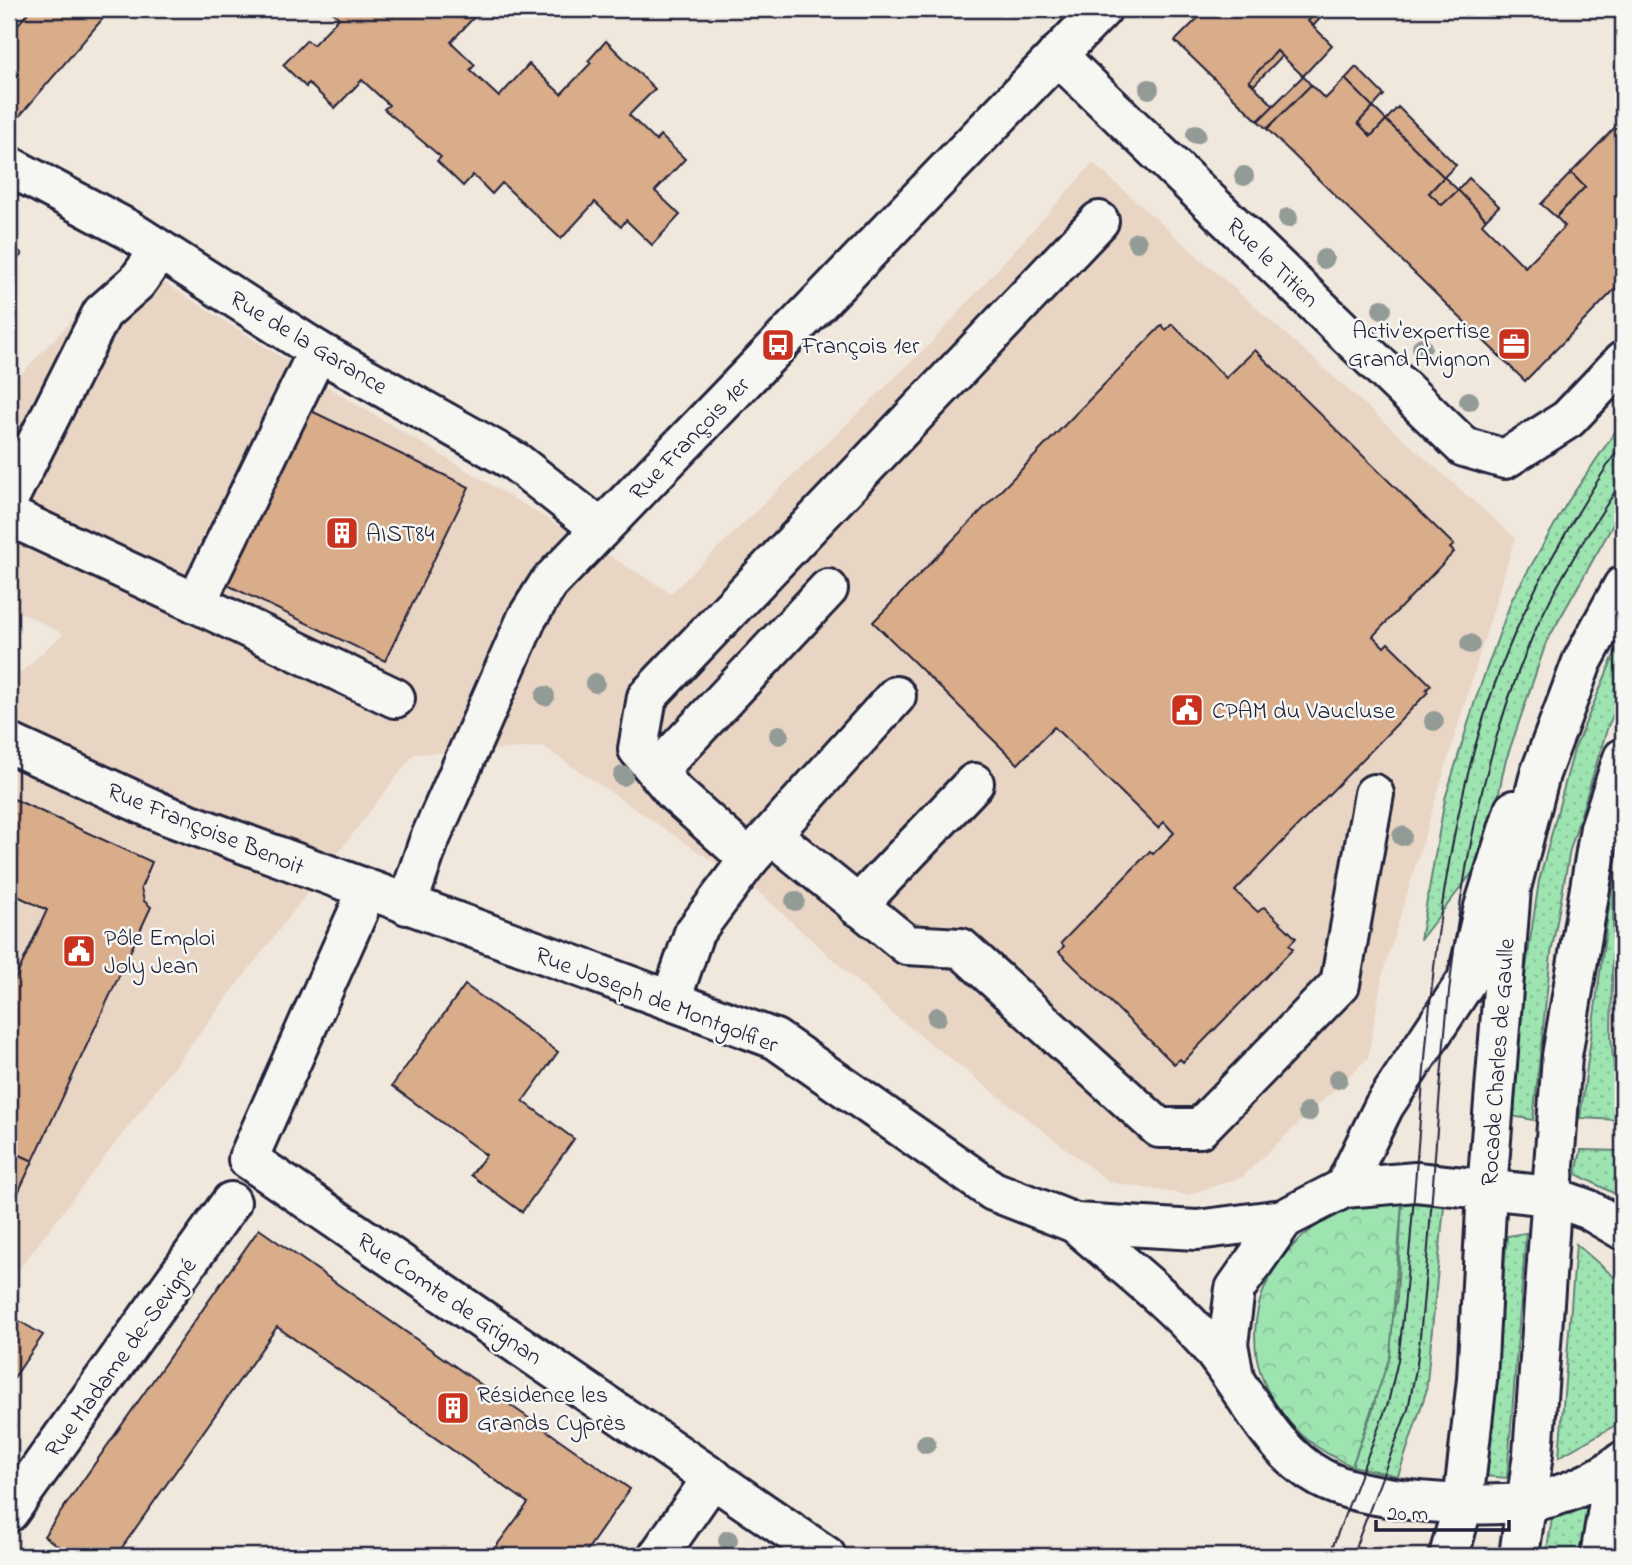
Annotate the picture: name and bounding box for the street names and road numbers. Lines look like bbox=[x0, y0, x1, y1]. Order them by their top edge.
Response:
street label: Rue le Titien bbox=[1217, 210, 1326, 317]
street label: Rue de la Garance bbox=[222, 283, 393, 405]
street label: Rue François 1er bbox=[622, 369, 760, 510]
street label: Rue Françoise Benoit bbox=[101, 775, 309, 886]
street label: Rocade Charles de Gaulle bbox=[1473, 937, 1526, 1187]
street label: Rue Joseph de Montgolfier bbox=[529, 939, 783, 1064]
street label: Rue Comte de Grignan bbox=[349, 1225, 548, 1375]
street label: Rue Madame de-Sevigné bbox=[38, 1251, 207, 1466]

